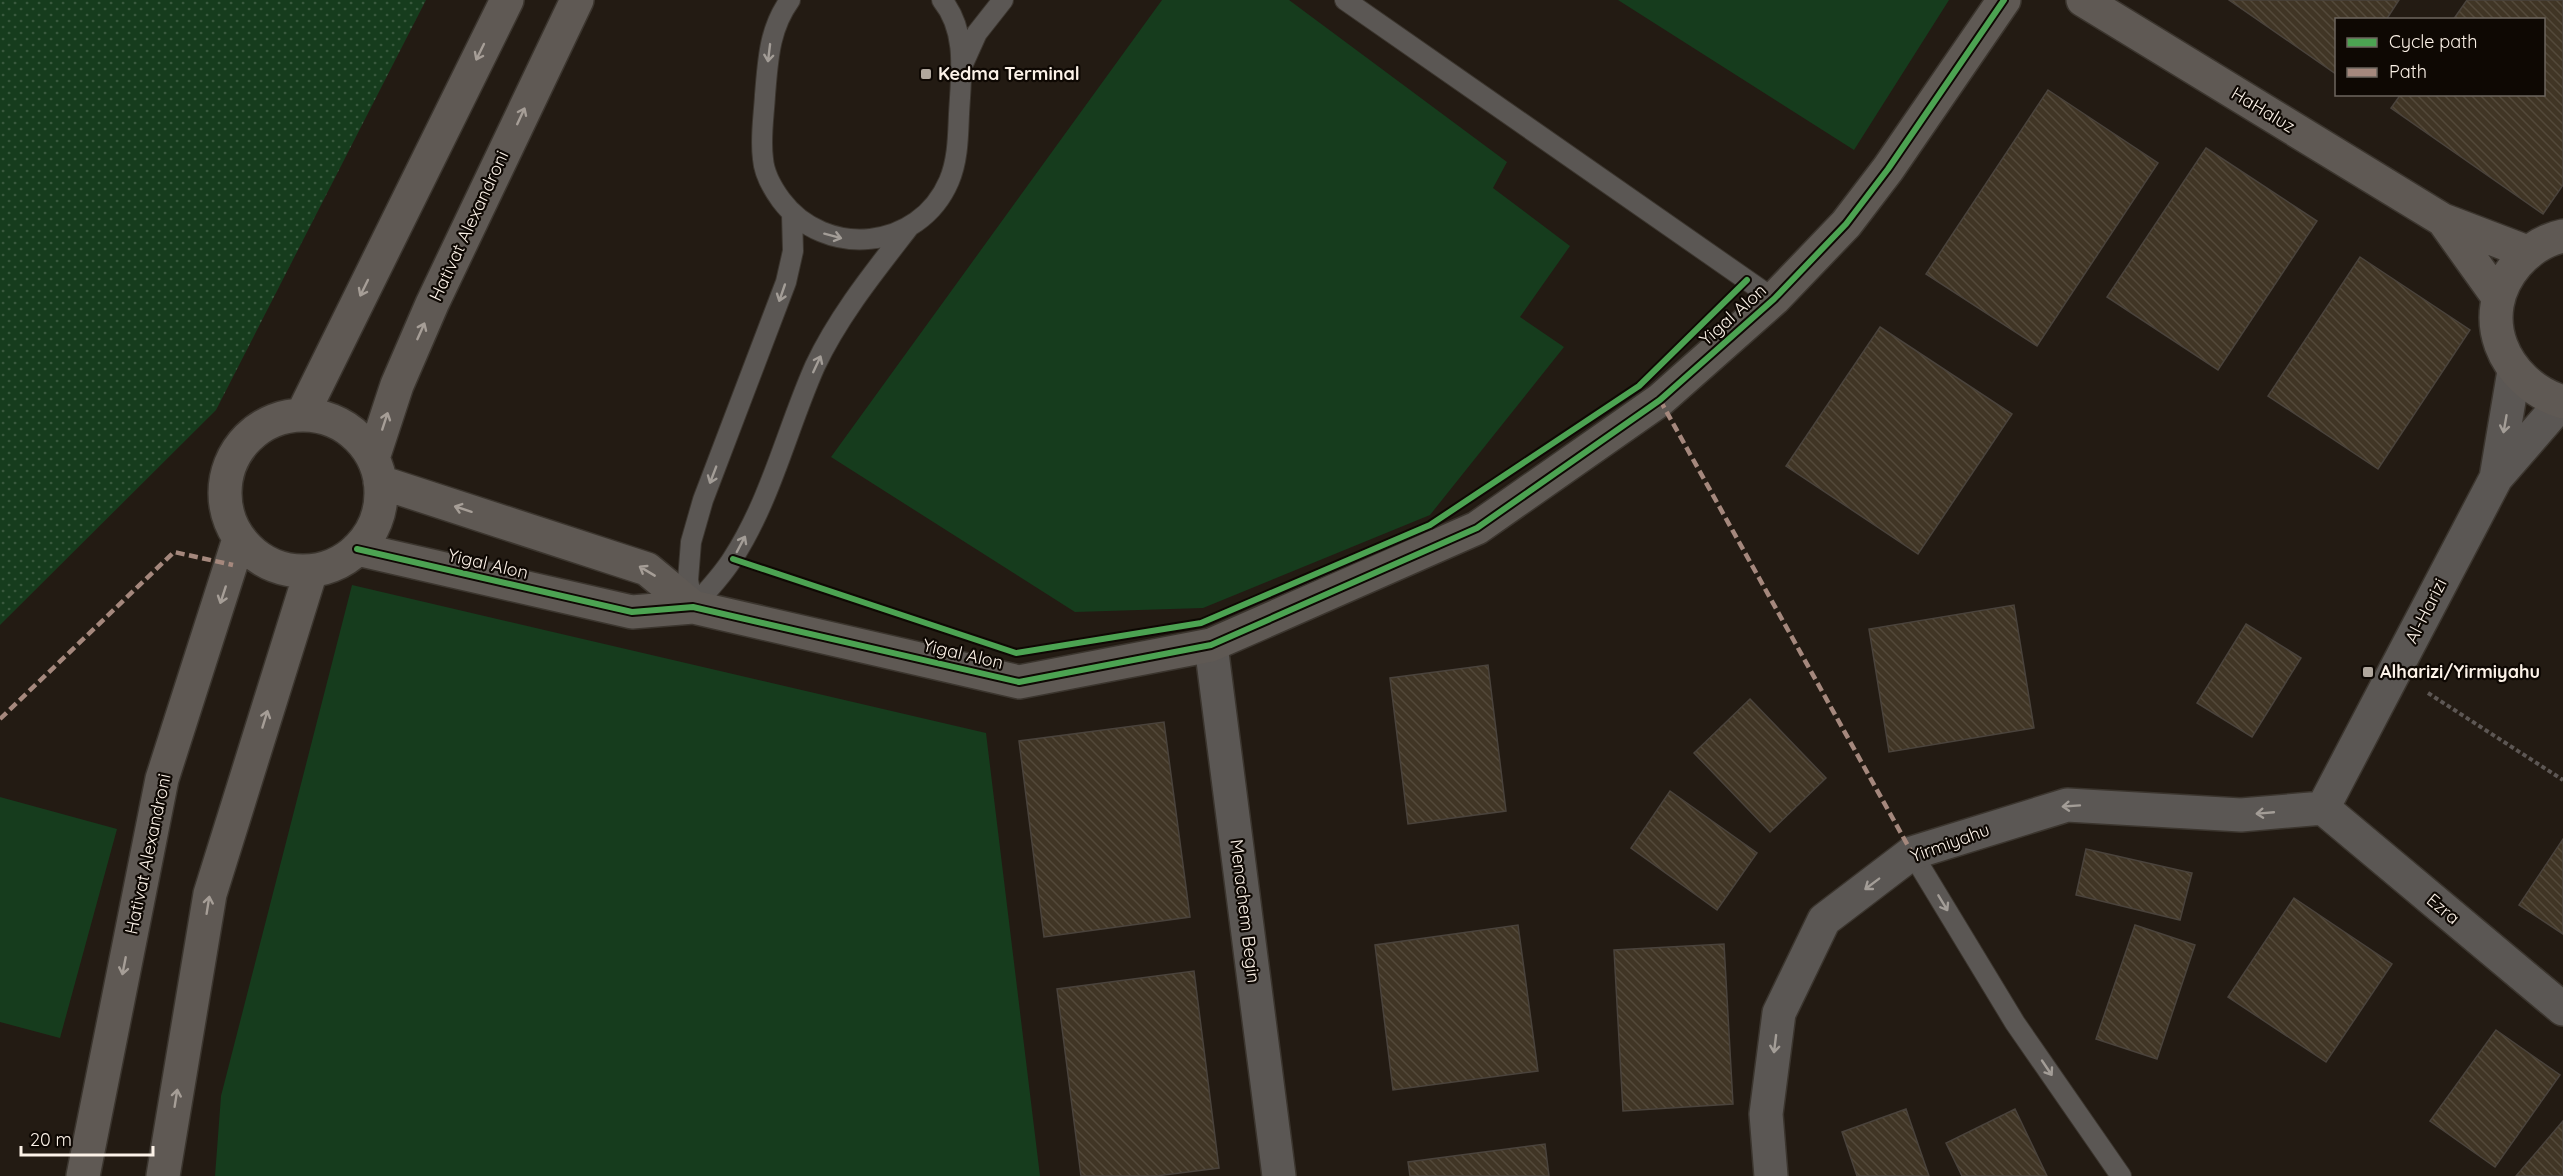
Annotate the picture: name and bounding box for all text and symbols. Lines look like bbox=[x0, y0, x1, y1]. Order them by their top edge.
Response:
legend bbox=[2335, 18, 2545, 96]
text: Cycle path bbox=[2389, 30, 2477, 53]
one-way arrow bbox=[473, 43, 485, 61]
one-way arrow bbox=[763, 43, 774, 63]
text: Path bbox=[2389, 60, 2427, 83]
place label: Kedma Terminal bbox=[938, 62, 1080, 85]
marker: Kedma Terminal bbox=[919, 67, 933, 81]
street label: HaHaluz bbox=[2227, 82, 2299, 138]
one-way arrow bbox=[515, 108, 527, 126]
street label: Hativat Alexandroni bbox=[424, 147, 514, 305]
one-way arrow bbox=[823, 231, 842, 242]
one-way arrow bbox=[357, 278, 369, 296]
street label: Yigal Alon bbox=[1695, 279, 1771, 351]
one-way arrow bbox=[776, 283, 787, 302]
one-way arrow bbox=[415, 323, 427, 341]
one-way arrow bbox=[811, 356, 823, 374]
one-way arrow bbox=[380, 412, 391, 431]
one-way arrow bbox=[2499, 414, 2510, 434]
one-way arrow bbox=[706, 465, 717, 484]
one-way arrow bbox=[454, 503, 473, 514]
one-way arrow bbox=[735, 536, 747, 553]
street label: Yigal Alon bbox=[446, 543, 531, 584]
one-way arrow bbox=[639, 565, 656, 577]
street label: Al-Harizi bbox=[2399, 574, 2452, 647]
one-way arrow bbox=[217, 585, 228, 604]
street label: Yigal Alon bbox=[921, 633, 1006, 674]
place label: Alharizi/Yirmiyahu bbox=[2380, 660, 2540, 683]
marker: Alharizi/Yirmiyahu bbox=[2361, 665, 2375, 679]
one-way arrow bbox=[260, 710, 271, 729]
street label: Hativat Alexandroni bbox=[119, 772, 176, 936]
one-way arrow bbox=[2061, 801, 2081, 812]
one-way arrow bbox=[2256, 808, 2276, 819]
street label: Yirmiyahu bbox=[1907, 818, 1993, 867]
street label: Menachem Begin bbox=[1225, 838, 1266, 984]
one-way arrow bbox=[1865, 877, 1881, 890]
street label: Ezra bbox=[2422, 888, 2465, 929]
one-way arrow bbox=[1937, 894, 1949, 911]
one-way arrow bbox=[203, 896, 214, 916]
one-way arrow bbox=[118, 956, 130, 975]
one-way arrow bbox=[1769, 1034, 1780, 1053]
one-way arrow bbox=[2041, 1059, 2053, 1076]
one-way arrow bbox=[171, 1088, 182, 1108]
scale bar bbox=[21, 1119, 153, 1157]
text: 20 m bbox=[30, 1128, 72, 1151]

